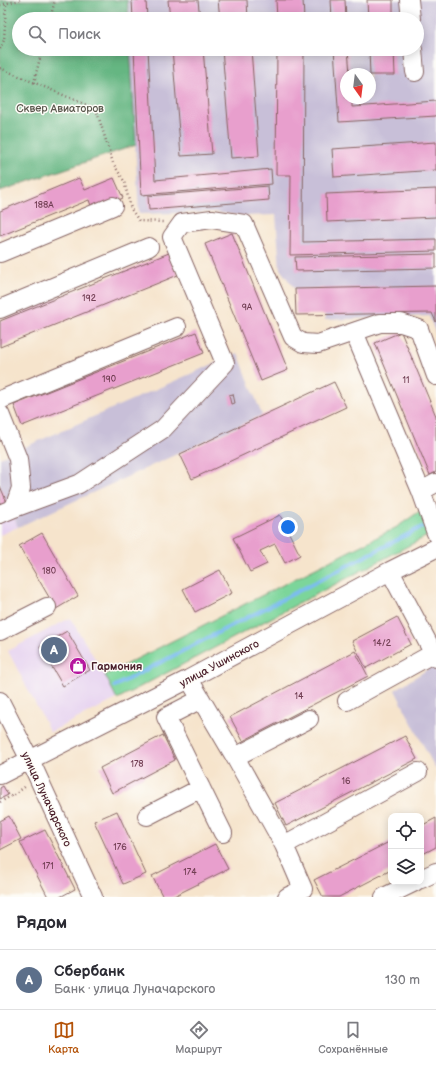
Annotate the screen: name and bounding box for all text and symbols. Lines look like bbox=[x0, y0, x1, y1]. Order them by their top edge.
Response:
search box bbox=[12, 12, 424, 56]
icon: search bbox=[26, 23, 48, 45]
text: Поиск bbox=[58, 25, 101, 44]
north arrow bbox=[340, 68, 376, 104]
park label: Сквер Авиаторов bbox=[16, 102, 104, 115]
house number: 188А bbox=[34, 200, 54, 211]
house number: 192 bbox=[82, 293, 97, 304]
house number: 9А bbox=[242, 302, 253, 313]
house number: 190 bbox=[102, 374, 116, 385]
house number: 11 bbox=[403, 375, 409, 386]
your location bbox=[278, 517, 298, 537]
house number: 180 bbox=[42, 566, 56, 577]
pin: A bbox=[41, 635, 67, 665]
street label: улица Ушинского bbox=[177, 637, 261, 690]
house number: 14/2 bbox=[373, 638, 392, 649]
shop icon: Гармония bbox=[68, 656, 88, 676]
place label: Гармония bbox=[91, 660, 142, 673]
house number: 14 bbox=[295, 691, 304, 702]
street label: улица Луначарского bbox=[19, 750, 74, 849]
house number: 178 bbox=[130, 759, 144, 770]
house number: 16 bbox=[342, 776, 351, 787]
map controls bbox=[388, 813, 424, 885]
button: locate bbox=[388, 813, 424, 849]
house number: 176 bbox=[113, 842, 127, 853]
button: layers bbox=[388, 849, 424, 885]
house number: 171 bbox=[42, 861, 54, 872]
house number: 174 bbox=[183, 867, 197, 878]
text: Рядом bbox=[16, 913, 67, 933]
text: Сбербанк bbox=[54, 962, 125, 981]
text: A bbox=[25, 972, 33, 988]
text: 130 m bbox=[385, 972, 420, 988]
text: Банк · улица Луначарского bbox=[54, 981, 215, 997]
tab: Карта bbox=[48, 1019, 79, 1056]
tab: Маршрут bbox=[175, 1019, 222, 1056]
tab: Сохранённые bbox=[318, 1019, 388, 1056]

